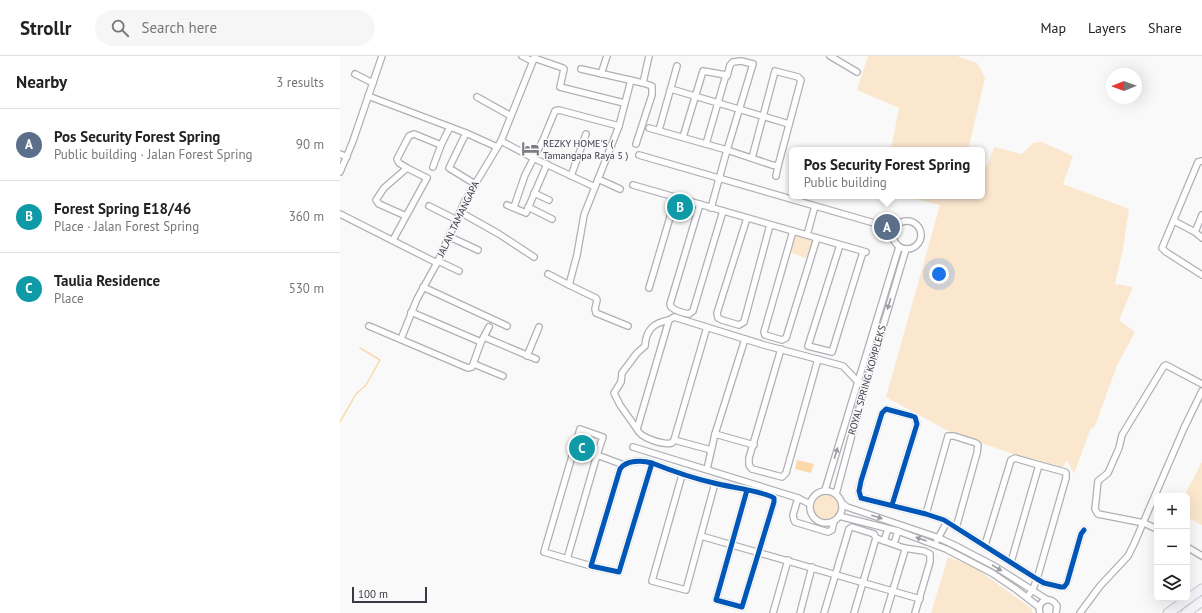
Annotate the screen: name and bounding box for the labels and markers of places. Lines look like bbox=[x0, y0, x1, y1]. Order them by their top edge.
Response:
place label: REZKY HOME'S ( Tamangapa Raya 5 ) bbox=[543, 137, 629, 162]
hotel icon: REZKY HOME'S ( Tamangapa Raya 5 ) bbox=[520, 139, 540, 159]
pin: B bbox=[667, 192, 693, 222]
pin: A bbox=[874, 212, 900, 242]
pin: C bbox=[569, 433, 595, 463]

